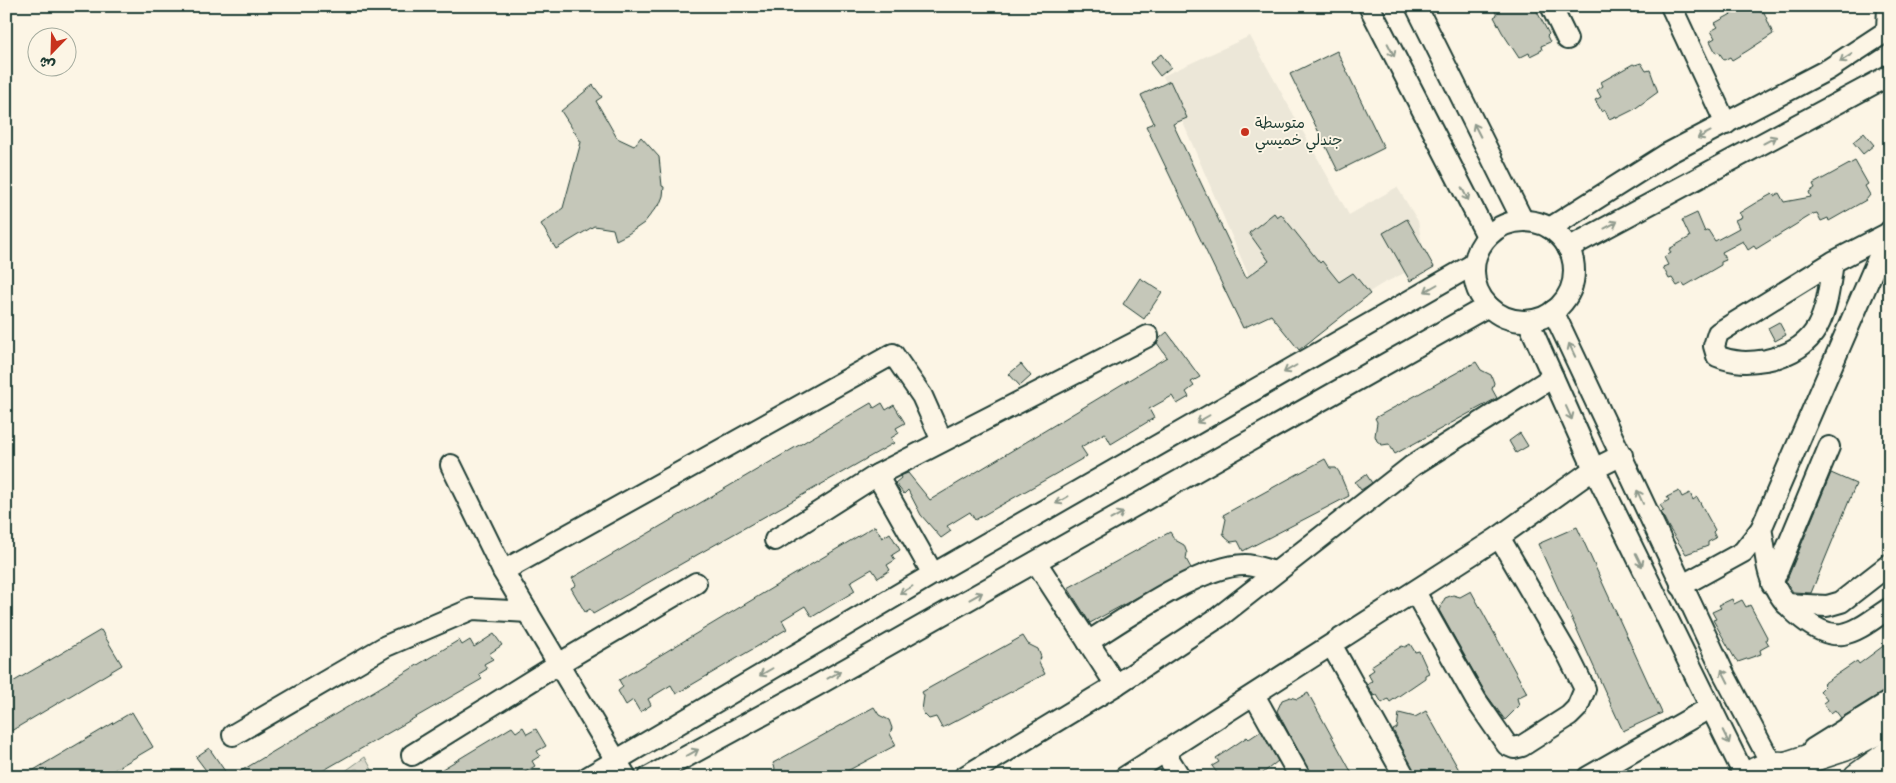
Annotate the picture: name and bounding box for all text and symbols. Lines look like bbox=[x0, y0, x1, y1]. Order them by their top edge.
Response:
north arrow bbox=[28, 28, 78, 78]
one-way arrow bbox=[1386, 42, 1396, 57]
text: ش bbox=[36, 53, 58, 75]
one-way arrow bbox=[1840, 53, 1854, 63]
place label: متوسطة جندلي خميسي bbox=[1255, 113, 1342, 153]
one-way arrow bbox=[1472, 123, 1481, 138]
marker: متوسطة جندلي خميسي bbox=[1239, 126, 1251, 138]
one-way arrow bbox=[1696, 130, 1711, 140]
one-way arrow bbox=[1762, 135, 1777, 145]
one-way arrow bbox=[1460, 187, 1470, 202]
one-way arrow bbox=[1604, 220, 1619, 230]
one-way arrow bbox=[1425, 284, 1439, 294]
one-way arrow bbox=[1566, 343, 1576, 358]
one-way arrow bbox=[1283, 364, 1298, 374]
one-way arrow bbox=[1564, 405, 1574, 420]
one-way arrow bbox=[1196, 415, 1211, 424]
one-way arrow bbox=[1635, 490, 1645, 505]
one-way arrow bbox=[1055, 496, 1070, 505]
one-way arrow bbox=[1110, 510, 1124, 520]
one-way arrow bbox=[1634, 552, 1644, 567]
one-way arrow bbox=[900, 585, 914, 595]
one-way arrow bbox=[968, 590, 982, 600]
one-way arrow bbox=[760, 668, 774, 678]
one-way arrow bbox=[1719, 669, 1729, 684]
one-way arrow bbox=[827, 670, 841, 680]
one-way arrow bbox=[1722, 729, 1731, 744]
one-way arrow bbox=[684, 748, 698, 758]

